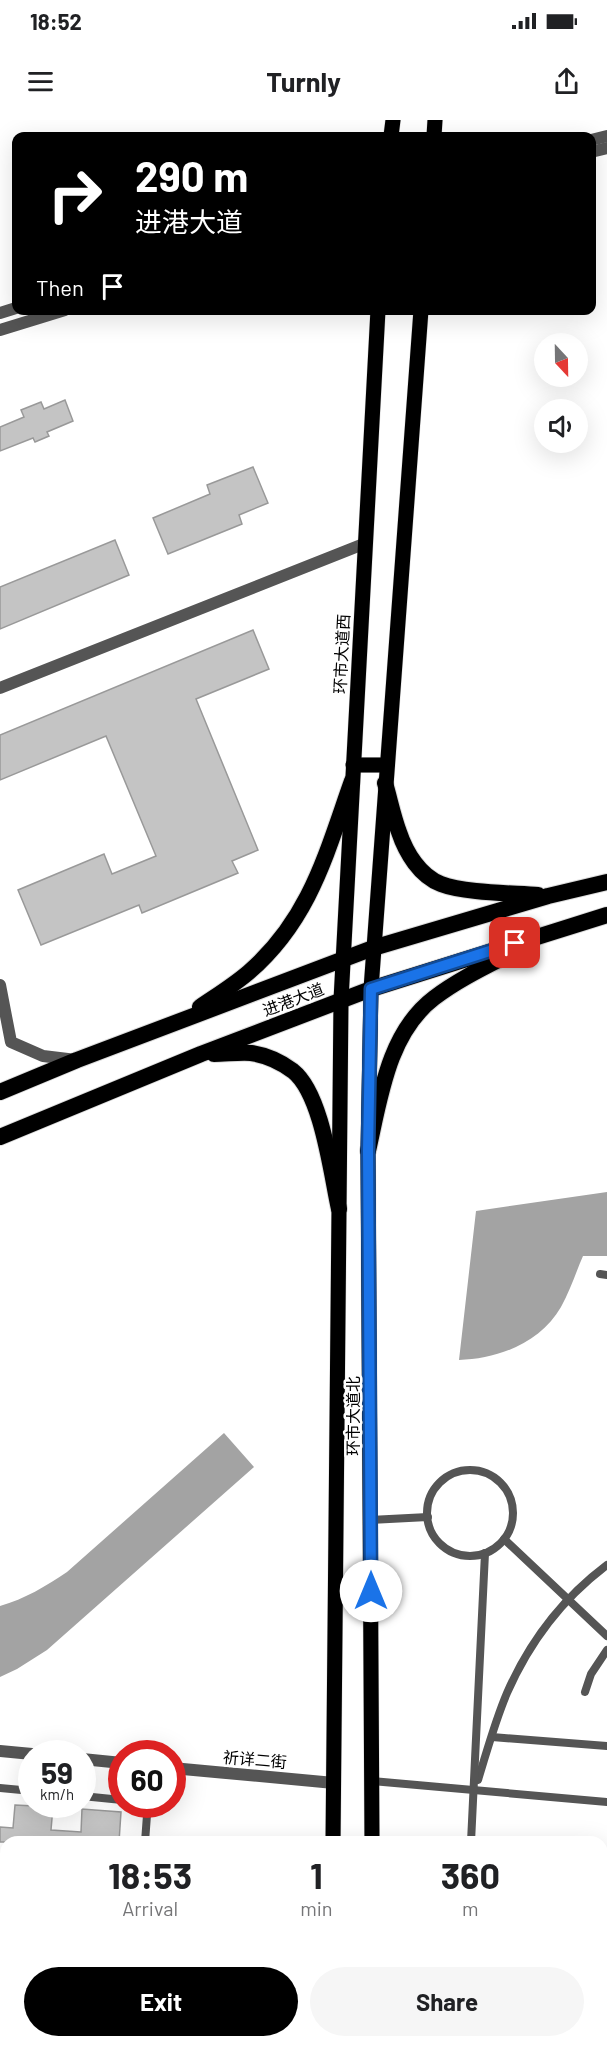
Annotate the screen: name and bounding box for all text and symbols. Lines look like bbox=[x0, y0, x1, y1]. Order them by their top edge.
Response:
text: 18:52 bbox=[30, 8, 82, 34]
icon: menu bbox=[24, 65, 57, 98]
text: Turnly bbox=[266, 65, 341, 97]
icon: share bbox=[550, 65, 583, 98]
text: 290 m bbox=[135, 150, 248, 200]
icon: right bbox=[36, 156, 114, 234]
text: 进港大道 bbox=[135, 205, 243, 237]
icon: arrive bbox=[96, 270, 129, 303]
text: Then bbox=[36, 274, 84, 300]
north arrow bbox=[534, 333, 588, 387]
map controls bbox=[534, 333, 588, 453]
button: sound bbox=[534, 399, 588, 453]
street label: 环市大道西 bbox=[329, 614, 353, 694]
pin bbox=[489, 917, 540, 968]
icon: arrive bbox=[498, 926, 531, 959]
street label: 进港大道 bbox=[260, 979, 326, 1019]
street label: 环市大道北 bbox=[343, 1376, 362, 1456]
position arrow bbox=[339, 1559, 403, 1623]
speed limit sign: 60 bbox=[108, 1740, 186, 1818]
street label: 祈详二街 bbox=[222, 1747, 288, 1771]
text: 59 bbox=[41, 1754, 73, 1790]
text: km/h bbox=[40, 1785, 74, 1803]
text: 18:53 bbox=[108, 1853, 192, 1896]
text: 1 bbox=[310, 1853, 323, 1896]
text: 360 bbox=[441, 1853, 500, 1896]
text: Arrival bbox=[122, 1896, 178, 1920]
text: min bbox=[300, 1896, 333, 1920]
text: m bbox=[462, 1896, 479, 1920]
button: Exit bbox=[24, 1967, 298, 2036]
button: Share bbox=[310, 1967, 584, 2036]

